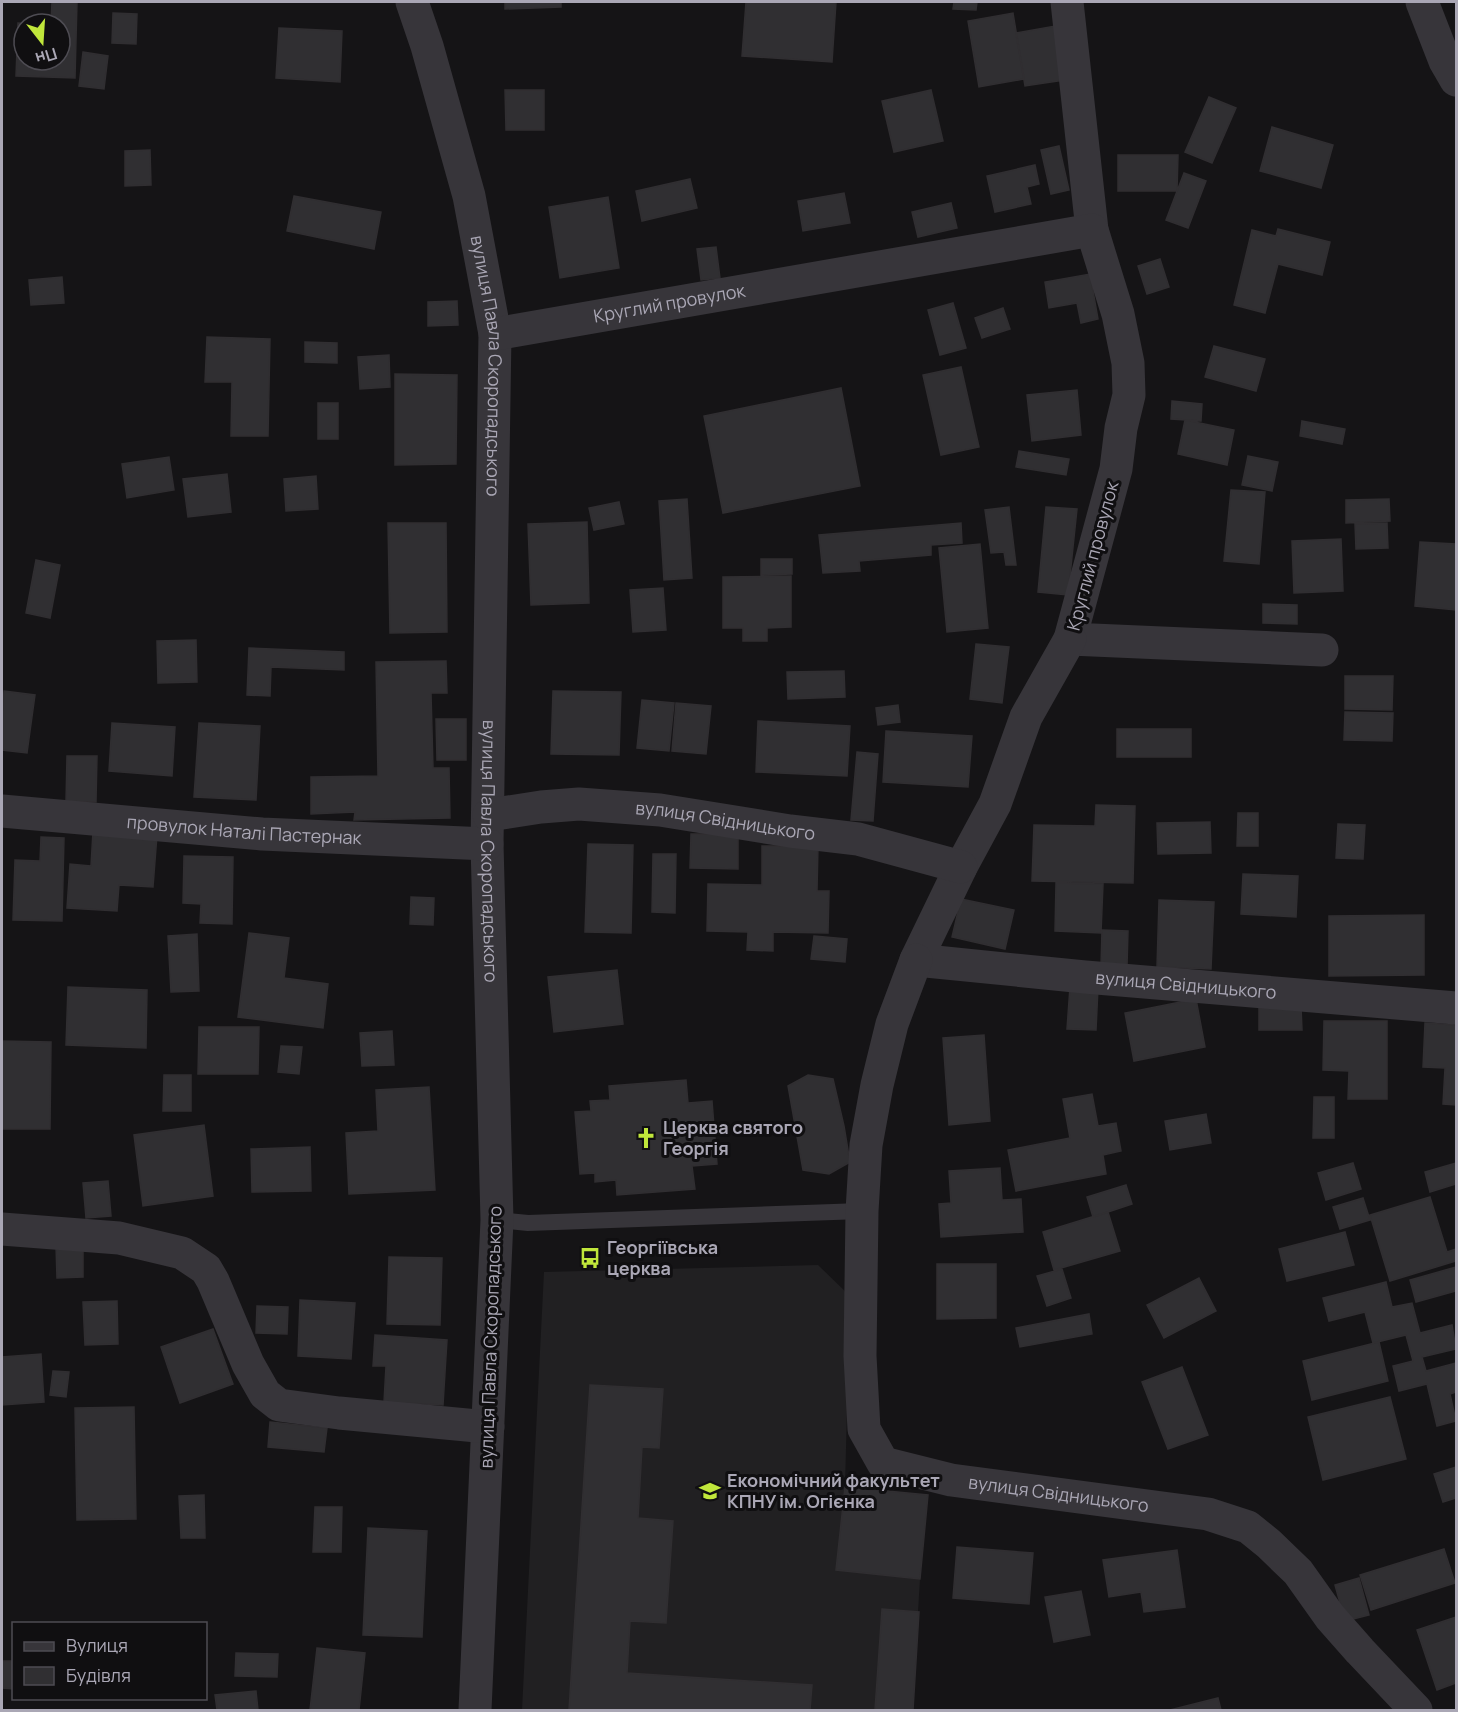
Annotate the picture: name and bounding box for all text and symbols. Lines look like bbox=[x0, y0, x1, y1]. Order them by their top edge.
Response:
north arrow bbox=[12, 12, 72, 72]
text: Пн bbox=[33, 43, 60, 70]
street label: вулиця Павла Скоропадського bbox=[466, 233, 508, 497]
street label: Круглий провулок bbox=[592, 277, 748, 328]
street label: Круглий провулок bbox=[1061, 478, 1124, 633]
street label: вулиця Павла Скоропадського bbox=[476, 720, 504, 983]
street label: вулиця Свідницького bbox=[635, 795, 816, 845]
street label: провулок Наталі Пастернак bbox=[126, 809, 363, 849]
street label: вулиця Свідницького bbox=[1095, 965, 1277, 1004]
place label: Церква святого Георгія bbox=[663, 1115, 803, 1160]
church icon: Церква святого Георгія bbox=[634, 1126, 658, 1150]
street label: вулиця Павла Скоропадського bbox=[473, 1205, 507, 1469]
place label: Георгіївська церква bbox=[607, 1235, 718, 1280]
bus stop icon: Георгіївська церква bbox=[578, 1246, 602, 1270]
place label: Економічний факультет КПНУ ім. Огієнка bbox=[727, 1468, 940, 1513]
street label: вулиця Свідницького bbox=[967, 1469, 1150, 1517]
school or university icon: Економічний факультет КПНУ ім. Огієнка bbox=[698, 1479, 722, 1503]
legend bbox=[12, 1622, 207, 1700]
text: Вулиця bbox=[66, 1633, 128, 1657]
text: Будівля bbox=[66, 1663, 131, 1687]

